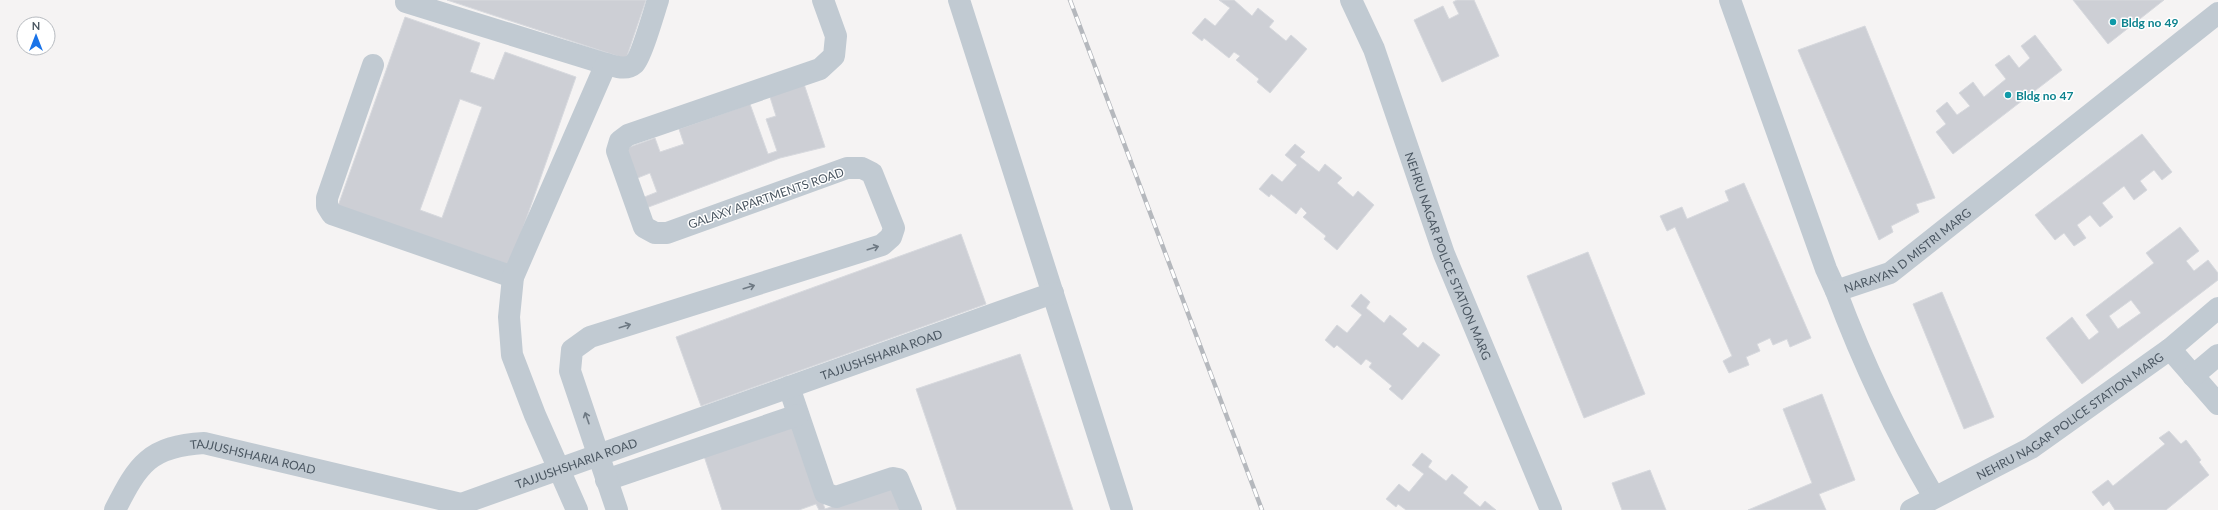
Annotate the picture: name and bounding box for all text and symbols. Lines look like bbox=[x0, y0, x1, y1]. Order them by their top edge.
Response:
place label: Bldg no 49 bbox=[2121, 15, 2178, 30]
north arrow bbox=[16, 16, 56, 56]
marker: Bldg no 49 bbox=[2108, 17, 2118, 27]
text: N bbox=[32, 19, 40, 32]
place label: Bldg no 47 bbox=[2016, 88, 2073, 103]
marker: Bldg no 47 bbox=[2003, 90, 2013, 100]
street label: NEHRU NAGAR POLICE STATION MARG bbox=[1402, 150, 1495, 362]
street label: GALAXY APARTMENTS ROAD bbox=[686, 164, 846, 232]
street label: NARAYAN D MISTRI MARG bbox=[1842, 204, 1974, 295]
one-way arrow bbox=[867, 244, 880, 251]
one-way arrow bbox=[743, 283, 756, 290]
one-way arrow bbox=[619, 322, 632, 329]
street label: TAJJUSHSHARIA ROAD bbox=[818, 326, 944, 383]
street label: NEHRU NAGAR POLICE STATION MARG bbox=[1974, 349, 2166, 483]
one-way arrow bbox=[582, 412, 590, 424]
street label: TAJJUSHSHARIA ROAD bbox=[513, 434, 639, 492]
street label: TAJJUSHSHARIA ROAD bbox=[189, 435, 317, 477]

